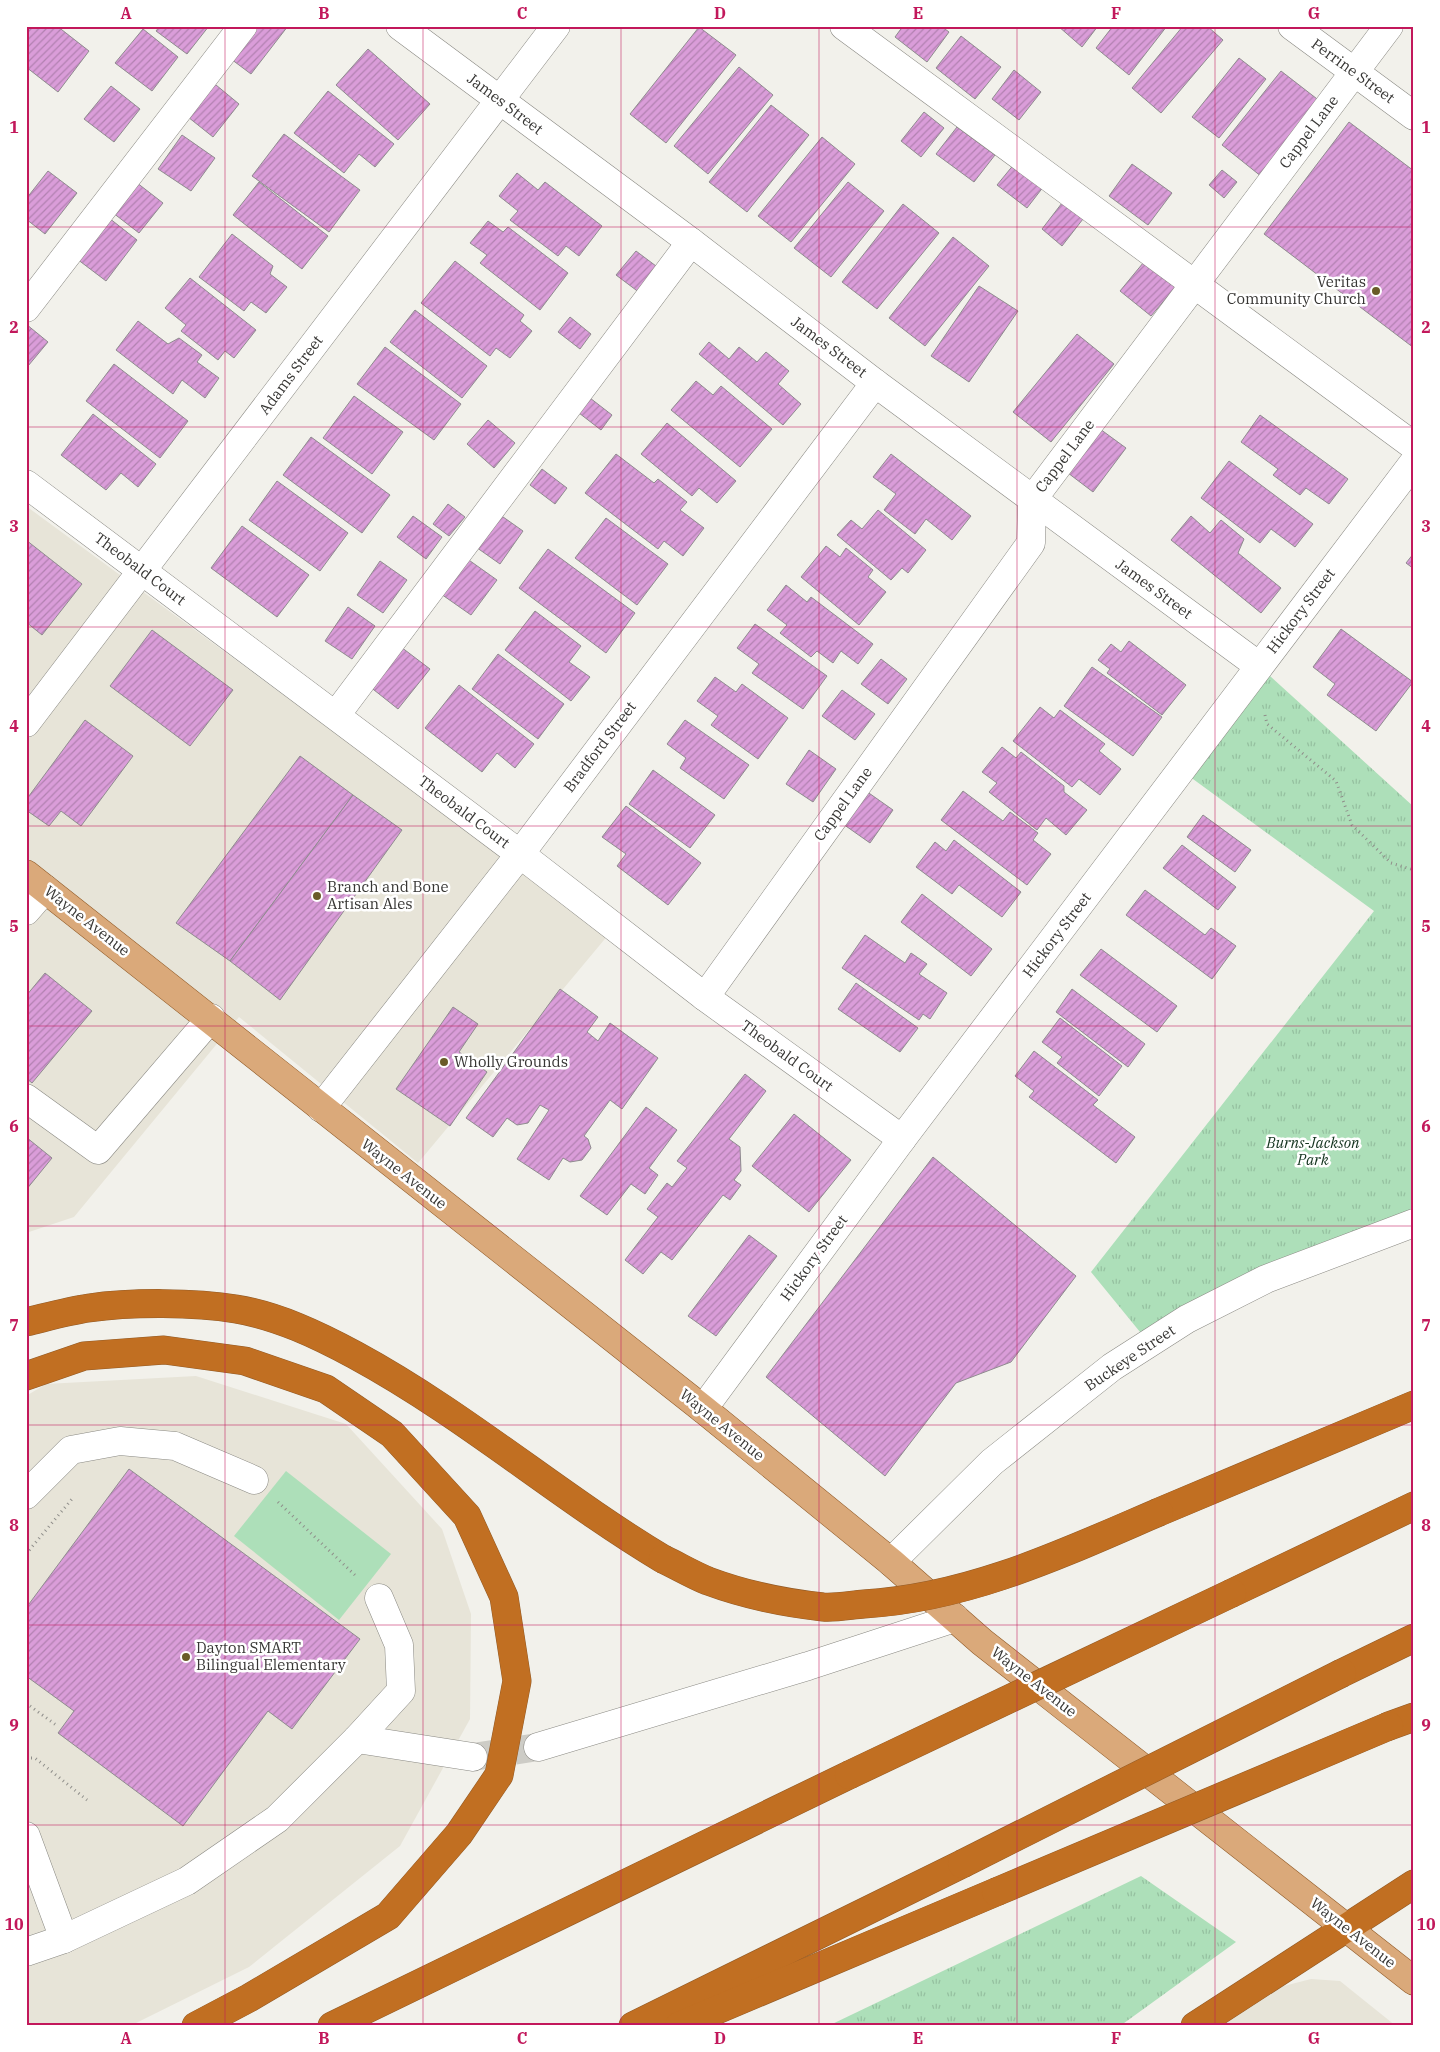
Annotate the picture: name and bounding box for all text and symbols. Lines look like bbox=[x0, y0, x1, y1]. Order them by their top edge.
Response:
text: A bbox=[120, 3, 132, 23]
text: B bbox=[318, 3, 330, 23]
text: C bbox=[517, 3, 527, 23]
text: D bbox=[714, 3, 726, 23]
text: E bbox=[913, 3, 923, 23]
text: F bbox=[1111, 3, 1121, 23]
text: G bbox=[1308, 3, 1320, 23]
street label: Perrine Street bbox=[1308, 34, 1399, 107]
street label: James Street bbox=[464, 69, 547, 138]
street label: Cappel Lane bbox=[1275, 91, 1342, 172]
text: 1 bbox=[9, 117, 19, 137]
text: 1 bbox=[1421, 117, 1431, 137]
place label: Veritas Community Church bbox=[1227, 272, 1366, 308]
marker: Veritas Community Church bbox=[1370, 285, 1382, 297]
street label: James Street bbox=[788, 312, 871, 381]
text: 2 bbox=[9, 317, 19, 337]
text: 2 bbox=[1421, 317, 1431, 337]
street label: Adams Street bbox=[254, 331, 327, 418]
street label: Cappel Lane bbox=[1031, 415, 1098, 496]
text: 3 bbox=[9, 516, 19, 536]
text: 3 bbox=[1421, 516, 1431, 536]
street label: Theobald Court bbox=[91, 528, 190, 609]
street label: James Street bbox=[1112, 554, 1196, 623]
street label: Hickory Street bbox=[1262, 564, 1339, 657]
street label: Bradford Street bbox=[559, 697, 640, 796]
text: 4 bbox=[9, 716, 19, 736]
text: 4 bbox=[1421, 716, 1431, 736]
street label: Cappel Lane bbox=[809, 763, 876, 845]
street label: Theobald Court bbox=[415, 771, 514, 852]
place label: Branch and Bone Artisan Ales bbox=[327, 877, 449, 913]
street label: Wayne Avenue bbox=[41, 881, 134, 960]
street label: Hickory Street bbox=[1018, 888, 1095, 981]
marker: Branch and Bone Artisan Ales bbox=[311, 890, 323, 902]
text: 5 bbox=[9, 916, 19, 936]
text: 5 bbox=[1421, 916, 1431, 936]
street label: Theobald Court bbox=[737, 1016, 837, 1095]
place label: Wholly Grounds bbox=[454, 1052, 568, 1071]
marker: Wholly Grounds bbox=[438, 1056, 450, 1068]
text: 6 bbox=[9, 1116, 19, 1136]
text: 6 bbox=[1421, 1116, 1431, 1136]
park label: Burns-Jackson Park bbox=[1265, 1133, 1360, 1169]
street label: Wayne Avenue bbox=[358, 1134, 451, 1213]
street label: Hickory Street bbox=[776, 1211, 851, 1305]
text: 7 bbox=[9, 1315, 19, 1335]
text: 7 bbox=[1421, 1315, 1431, 1335]
street label: Buckeye Street bbox=[1081, 1320, 1179, 1395]
street label: Wayne Avenue bbox=[676, 1385, 769, 1465]
text: 8 bbox=[9, 1515, 19, 1535]
text: 8 bbox=[1421, 1515, 1431, 1535]
place label: Dayton SMART Bilingual Elementary bbox=[196, 1638, 346, 1674]
street label: Wayne Avenue bbox=[988, 1642, 1081, 1721]
marker: Dayton SMART Bilingual Elementary bbox=[180, 1651, 192, 1663]
text: 9 bbox=[9, 1715, 19, 1735]
text: 9 bbox=[1421, 1715, 1431, 1735]
street label: Wayne Avenue bbox=[1307, 1893, 1400, 1972]
text: 10 bbox=[4, 1914, 24, 1934]
text: 10 bbox=[1416, 1914, 1436, 1934]
text: A bbox=[120, 2028, 132, 2048]
text: B bbox=[318, 2028, 330, 2048]
text: C bbox=[517, 2028, 527, 2048]
text: D bbox=[714, 2028, 726, 2048]
text: E bbox=[913, 2028, 923, 2048]
text: F bbox=[1111, 2028, 1121, 2048]
text: G bbox=[1308, 2028, 1320, 2048]

